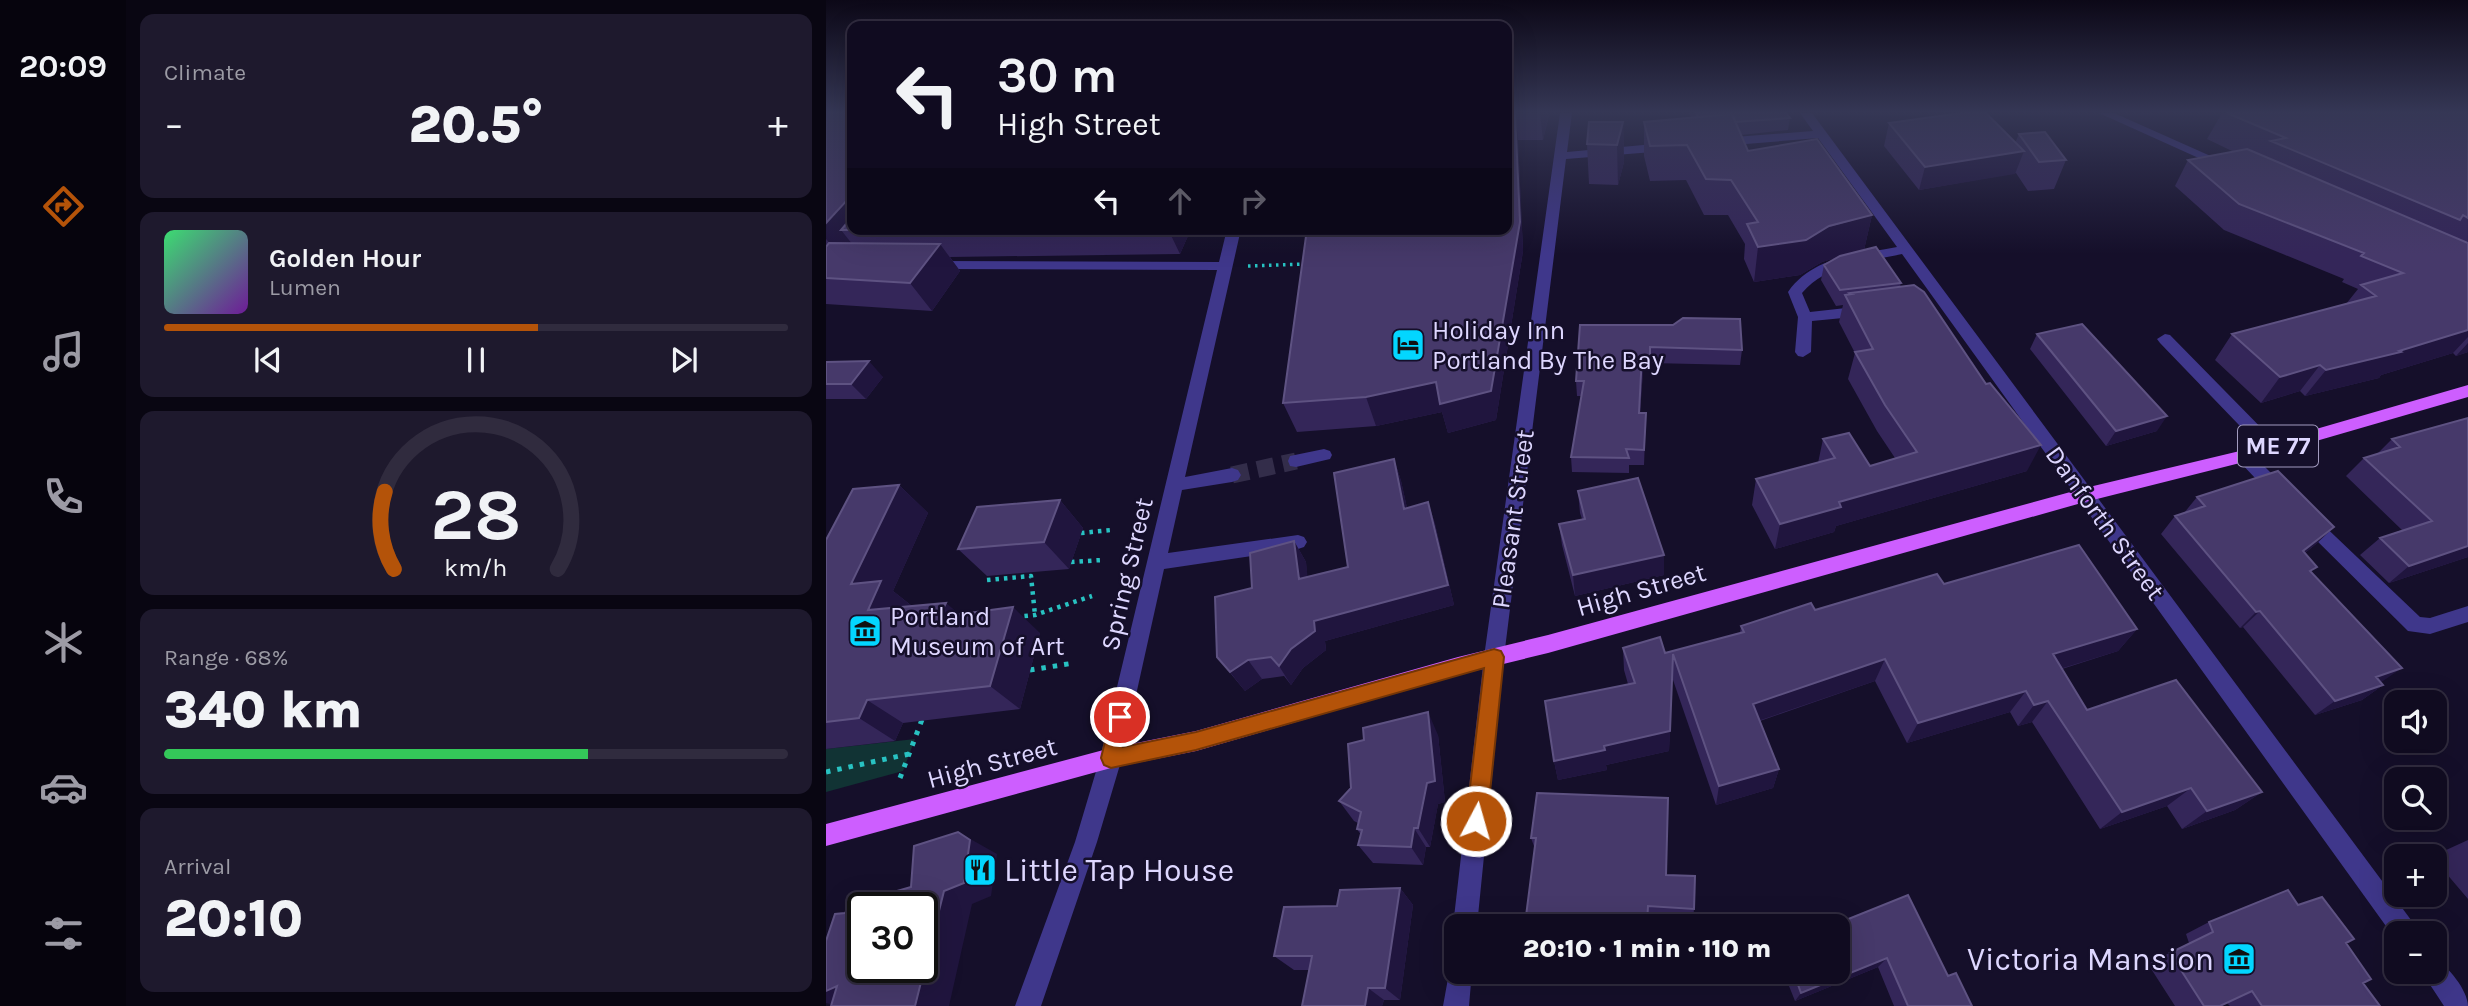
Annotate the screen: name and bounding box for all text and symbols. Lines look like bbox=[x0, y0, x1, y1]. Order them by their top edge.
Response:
text: 30 m bbox=[997, 47, 1117, 104]
text: 20:09 bbox=[19, 48, 107, 85]
icon: left bbox=[882, 49, 973, 140]
text: Climate bbox=[164, 59, 246, 86]
text: 20.5° bbox=[408, 94, 544, 155]
text: − bbox=[164, 102, 184, 147]
text: + bbox=[768, 102, 788, 147]
text: High Street bbox=[997, 106, 1161, 143]
icon: directions bbox=[39, 182, 88, 231]
icon: left bbox=[1088, 182, 1126, 220]
icon: ahead bbox=[1161, 182, 1199, 220]
icon: right bbox=[1234, 182, 1272, 220]
text: Golden Hour bbox=[269, 243, 421, 274]
text: Lumen bbox=[269, 274, 341, 301]
place label: Holiday Inn Portland By The Bay bbox=[1432, 315, 1664, 376]
hotel icon: Holiday Inn Portland By The Bay bbox=[1389, 326, 1427, 364]
icon: music bbox=[39, 327, 88, 376]
icon: previous bbox=[249, 341, 287, 379]
icon: pause bbox=[457, 341, 495, 379]
icon: next bbox=[665, 341, 703, 379]
road number: ME 77 bbox=[2238, 426, 2318, 466]
street label: Pleasant Street bbox=[1485, 427, 1541, 610]
street label: Danforth Street bbox=[2039, 440, 2171, 606]
icon: phone bbox=[39, 472, 88, 521]
text: 28 bbox=[430, 472, 522, 557]
street label: Spring Street bbox=[1094, 494, 1160, 653]
text: km/h bbox=[444, 553, 508, 582]
street label: High Street bbox=[1573, 557, 1709, 623]
place label: Portland Museum of Art bbox=[890, 601, 1065, 662]
museum icon: Portland Museum of Art bbox=[846, 612, 884, 650]
icon: climate bbox=[39, 618, 88, 667]
text: Range · 68% bbox=[164, 644, 288, 671]
text: 340 km bbox=[164, 679, 362, 740]
pin bbox=[1090, 687, 1150, 747]
map controls bbox=[2384, 690, 2447, 984]
button: sound bbox=[2384, 690, 2447, 753]
icon: arrive bbox=[1101, 698, 1139, 736]
street label: High Street bbox=[924, 731, 1060, 795]
icon: car bbox=[39, 763, 88, 812]
button: search bbox=[2384, 767, 2447, 830]
position arrow bbox=[1439, 784, 1513, 858]
button: + bbox=[2384, 844, 2447, 907]
restaurant icon: Little Tap House bbox=[961, 851, 999, 889]
place label: Little Tap House bbox=[1004, 852, 1234, 889]
text: Arrival bbox=[164, 853, 231, 880]
text: 20:10 bbox=[164, 888, 303, 949]
speed limit sign: 30 bbox=[847, 892, 938, 983]
icon: filters bbox=[39, 909, 88, 958]
button: − bbox=[2384, 921, 2447, 984]
text: 20:10 · 1 min · 110 m bbox=[1523, 933, 1771, 964]
museum icon: Victoria Mansion bbox=[2220, 940, 2258, 978]
place label: Victoria Mansion bbox=[1967, 941, 2214, 978]

